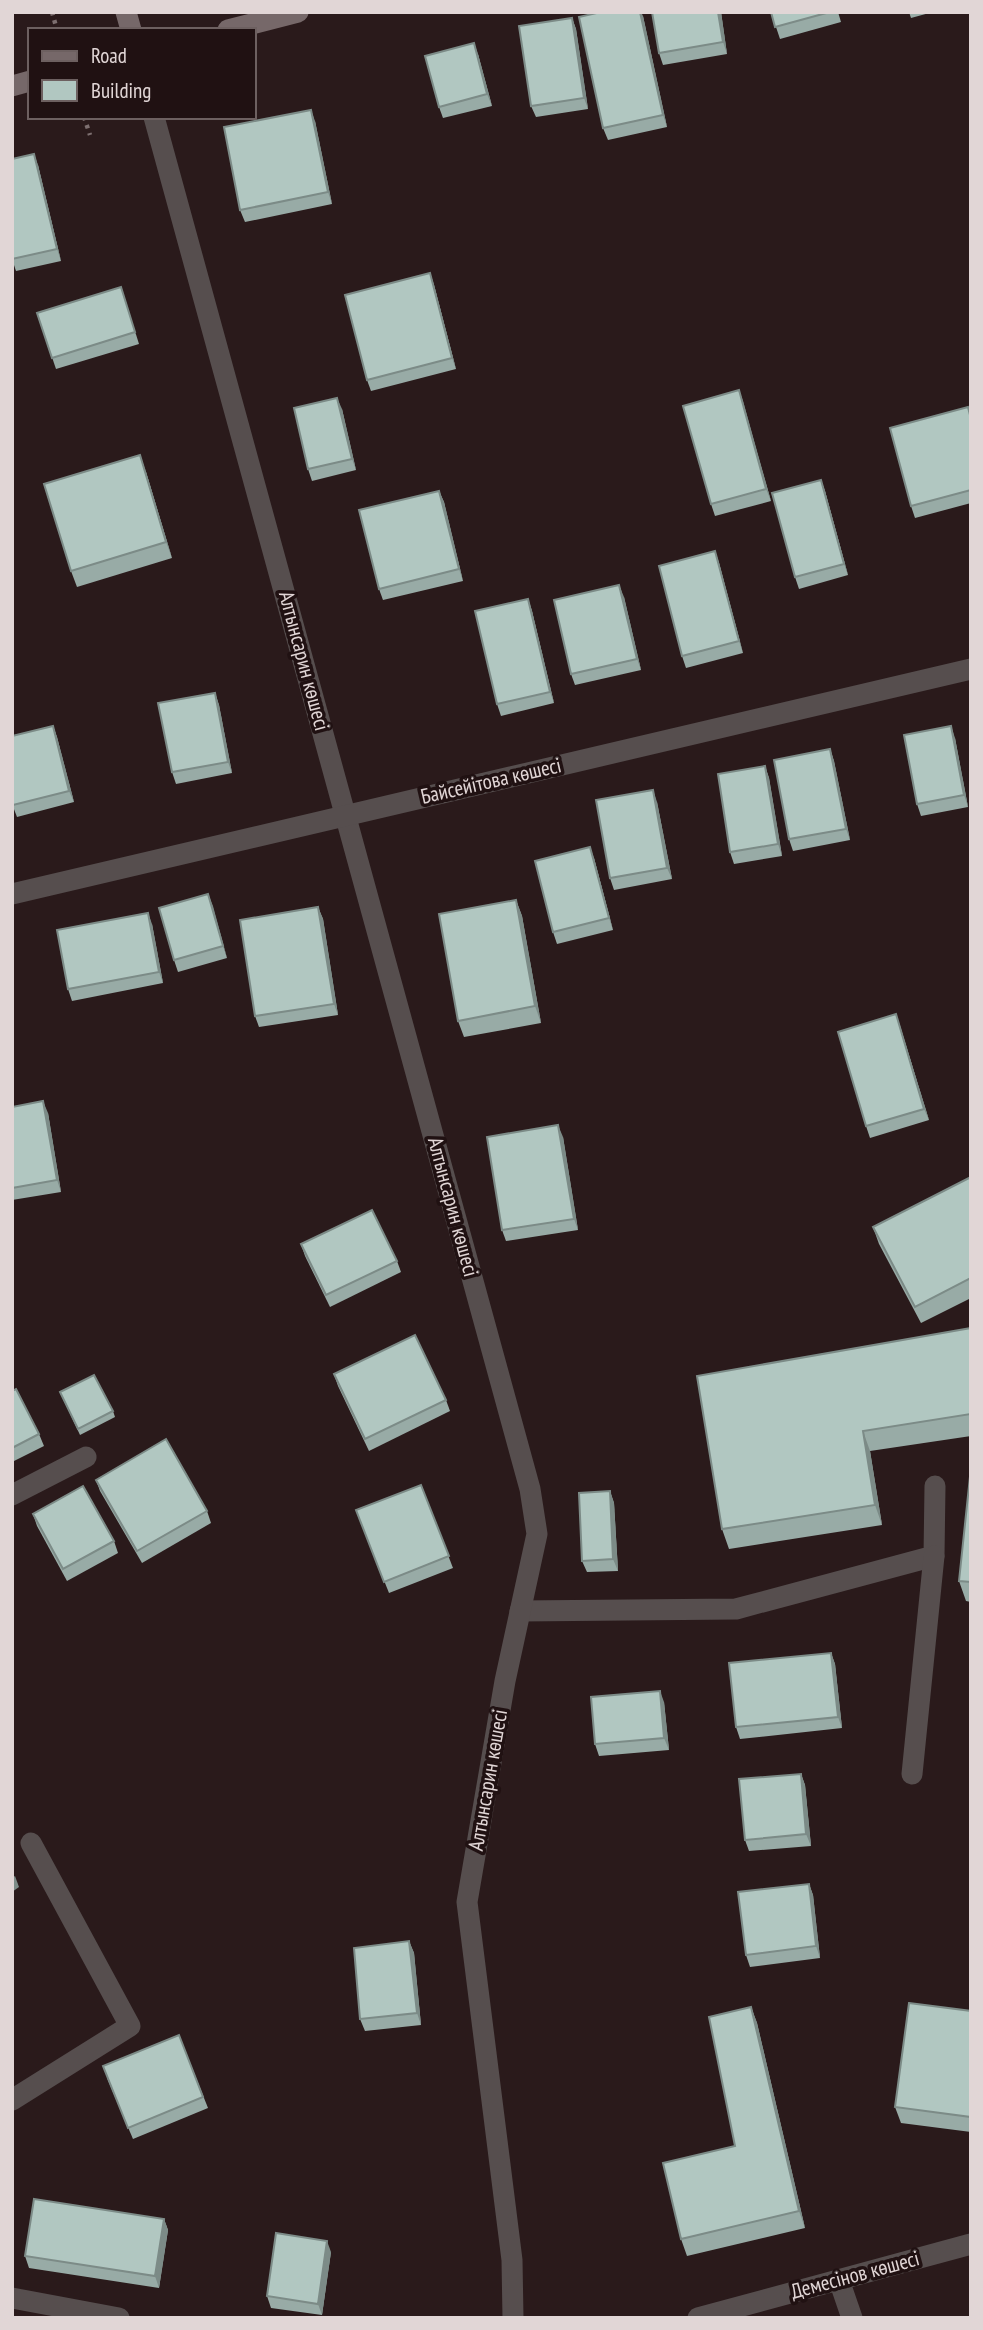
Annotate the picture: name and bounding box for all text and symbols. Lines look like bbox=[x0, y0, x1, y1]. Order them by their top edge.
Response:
legend bbox=[28, 28, 256, 119]
text: Road bbox=[91, 42, 127, 69]
text: Building bbox=[91, 77, 151, 104]
street label: Алтынсарин көшесі bbox=[273, 588, 336, 734]
street label: Байсейітова көшесі bbox=[418, 751, 564, 810]
street label: Алтынсарин көшесі bbox=[422, 1134, 485, 1280]
street label: Алтынсарин көшесі bbox=[462, 1707, 513, 1853]
street label: Демесінов көшесі bbox=[787, 2244, 922, 2305]

